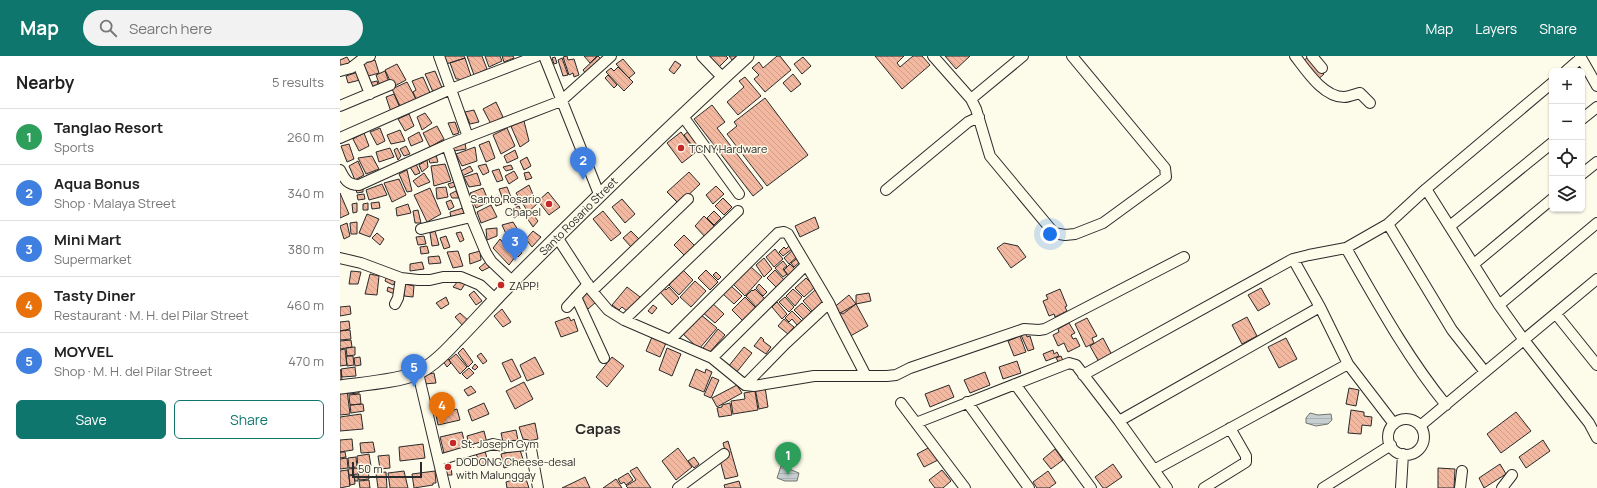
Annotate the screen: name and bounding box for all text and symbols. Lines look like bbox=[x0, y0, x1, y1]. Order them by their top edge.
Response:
search box bbox=[83, 10, 363, 46]
text: Map bbox=[20, 15, 59, 41]
icon: search bbox=[97, 17, 119, 39]
text: Search here bbox=[129, 18, 212, 39]
text: Map bbox=[1425, 19, 1453, 38]
text: Layers bbox=[1475, 19, 1517, 38]
text: Share bbox=[1539, 19, 1577, 38]
map controls bbox=[1549, 68, 1585, 212]
button: + bbox=[1549, 68, 1585, 104]
text: Nearby bbox=[16, 71, 74, 94]
text: 5 results bbox=[272, 73, 324, 91]
button: − bbox=[1549, 104, 1585, 140]
text: Tanglao Resort bbox=[54, 117, 163, 138]
text: 1 bbox=[26, 128, 32, 146]
text: 260 m bbox=[287, 128, 324, 146]
text: Sports bbox=[54, 138, 94, 156]
button: locate bbox=[1549, 140, 1585, 176]
place label: TCNY Hardware bbox=[689, 141, 768, 156]
marker: TCNY Hardware bbox=[676, 143, 686, 153]
pin: 2 bbox=[570, 147, 596, 180]
text: Aqua Bonus bbox=[54, 173, 140, 194]
street label: Santo Rosario Street bbox=[536, 174, 620, 258]
button: layers bbox=[1549, 176, 1585, 212]
text: 2 bbox=[25, 184, 33, 202]
text: 340 m bbox=[288, 184, 324, 202]
place label: Santo Rosario Chapel bbox=[470, 191, 541, 219]
text: Shop · Malaya Street bbox=[54, 194, 176, 212]
marker: Santo Rosario Chapel bbox=[544, 199, 554, 209]
your location bbox=[1040, 224, 1060, 244]
pin: 3 bbox=[502, 228, 528, 261]
text: Mini Mart bbox=[54, 229, 122, 250]
text: 3 bbox=[25, 240, 33, 258]
text: 380 m bbox=[288, 240, 324, 258]
text: Supermarket bbox=[54, 250, 132, 268]
place label: ZAPP! bbox=[509, 278, 539, 293]
marker: ZAPP! bbox=[496, 280, 506, 290]
text: Tasty Diner bbox=[54, 285, 135, 306]
text: 4 bbox=[25, 296, 33, 314]
text: 460 m bbox=[287, 296, 324, 314]
text: Restaurant · M. H. del Pilar Street bbox=[54, 306, 249, 324]
text: MOYVEL bbox=[54, 341, 113, 362]
text: 5 bbox=[25, 352, 33, 370]
text: 470 m bbox=[288, 352, 324, 370]
pin: 5 bbox=[401, 354, 427, 387]
text: Shop · M. H. del Pilar Street bbox=[54, 362, 212, 380]
pin: 4 bbox=[429, 392, 455, 425]
button: Save bbox=[16, 400, 166, 439]
button: Share bbox=[174, 400, 324, 439]
district label: Capas bbox=[575, 418, 621, 439]
place label: St. Joseph Gym bbox=[461, 436, 539, 451]
marker: St. Joseph Gym bbox=[448, 438, 458, 448]
pin: 1 bbox=[775, 442, 801, 475]
place label: DODONG Cheese-desal with Malunggay bbox=[456, 454, 576, 482]
scale bar bbox=[352, 460, 422, 479]
text: 50 m bbox=[358, 461, 383, 476]
marker: DODONG Cheese-desal with Malunggay bbox=[443, 462, 453, 472]

